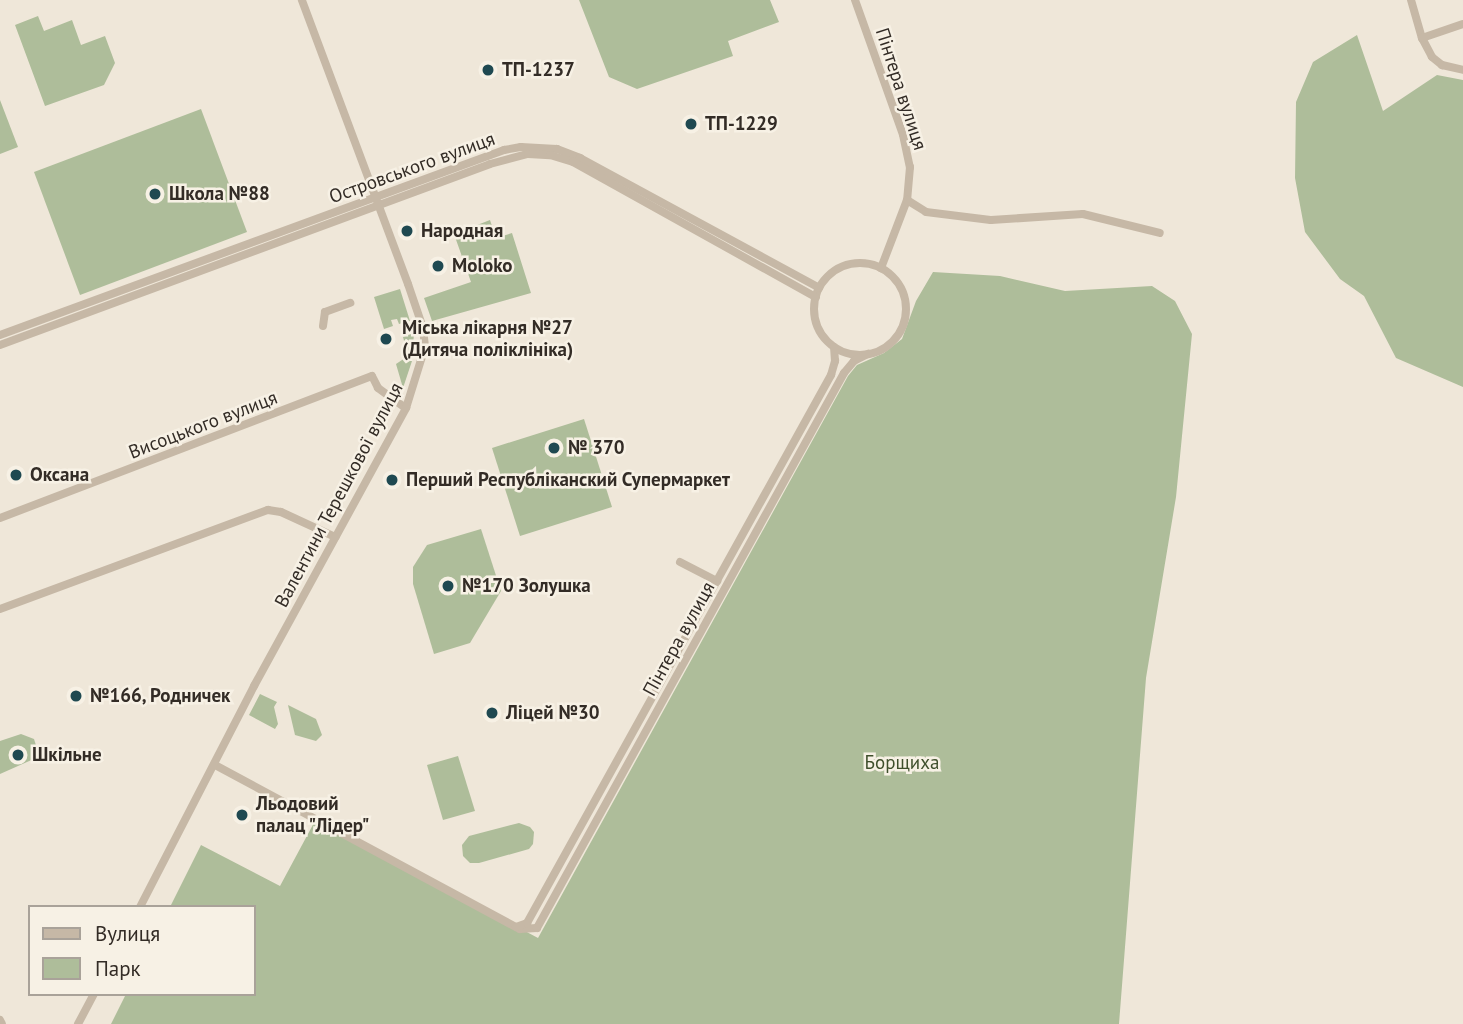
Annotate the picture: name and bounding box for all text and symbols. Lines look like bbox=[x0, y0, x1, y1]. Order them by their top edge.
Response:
street label: Пінтера вулиця bbox=[871, 25, 931, 153]
place label: ТП-1237 bbox=[502, 59, 575, 81]
marker: ТП-1237 bbox=[480, 62, 496, 78]
place label: ТП-1229 bbox=[705, 113, 778, 135]
marker: ТП-1229 bbox=[683, 116, 699, 132]
street label: Островського вулиця bbox=[326, 127, 498, 209]
place label: Школа №88 bbox=[169, 183, 270, 205]
marker: Школа №88 bbox=[147, 186, 163, 202]
place label: Народная bbox=[421, 220, 503, 242]
marker: Народная bbox=[399, 223, 415, 239]
place label: Moloko bbox=[452, 255, 512, 277]
marker: Moloko bbox=[430, 258, 446, 274]
place label: Міська лікарня №27 (Дитяча поліклініка) bbox=[402, 317, 573, 361]
marker: Міська лікарня №27 (Дитяча поліклініка) bbox=[376, 329, 396, 349]
street label: Валентини Терешкової вулиця bbox=[270, 378, 408, 612]
street label: Висоцького вулиця bbox=[125, 386, 281, 464]
place label: № 370 bbox=[568, 437, 625, 459]
marker: № 370 bbox=[546, 440, 562, 456]
place label: Оксана bbox=[30, 464, 89, 486]
marker: Оксана bbox=[8, 467, 24, 483]
place label: Перший Республiканский Супермаркет bbox=[406, 469, 730, 491]
marker: Перший Республiканский Супермаркет bbox=[384, 472, 400, 488]
place label: №170 Золушка bbox=[462, 575, 591, 597]
marker: №170 Золушка bbox=[440, 578, 456, 594]
street label: Пінтера вулиця bbox=[638, 578, 720, 700]
place label: №166, Родничек bbox=[90, 685, 232, 707]
marker: №166, Родничек bbox=[68, 688, 84, 704]
place label: Ліцей №30 bbox=[506, 702, 599, 724]
marker: Ліцей №30 bbox=[484, 705, 500, 721]
place label: Шкільне bbox=[32, 744, 102, 766]
marker: Шкільне bbox=[10, 747, 26, 763]
park label: Борщиха bbox=[865, 752, 939, 774]
place label: Льодовий палац "Лідер" bbox=[256, 793, 371, 837]
marker: Льодовий палац "Лідер" bbox=[234, 807, 250, 823]
legend bbox=[28, 905, 256, 996]
text: Вулиця bbox=[95, 920, 160, 947]
text: Парк bbox=[95, 955, 141, 982]

